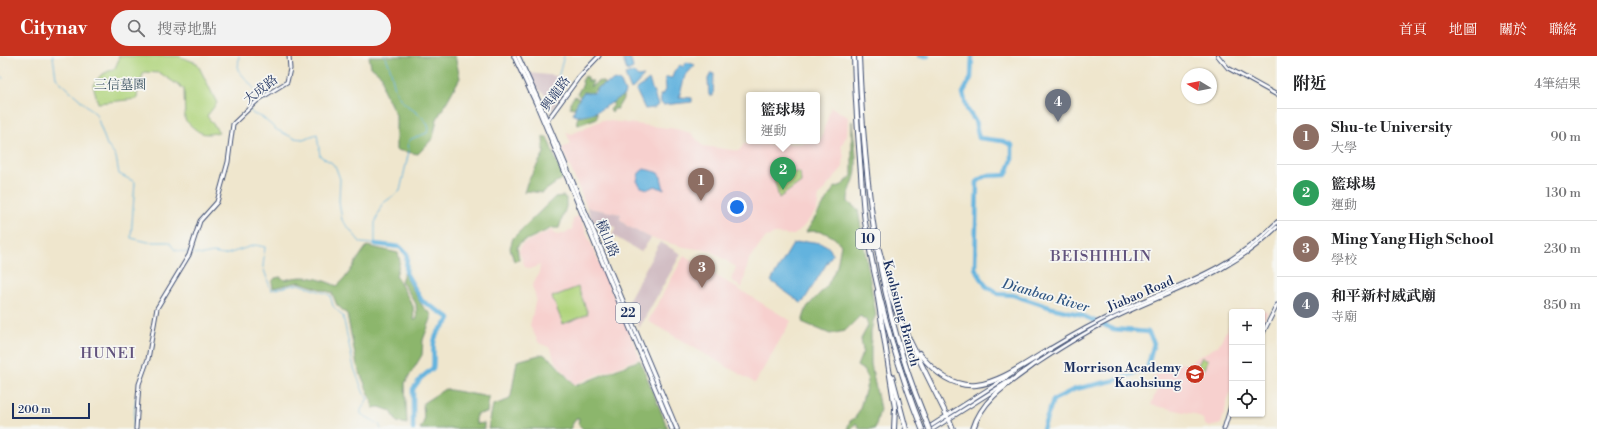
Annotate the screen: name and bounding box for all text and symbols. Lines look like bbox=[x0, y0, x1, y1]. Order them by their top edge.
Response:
search box bbox=[111, 10, 391, 46]
text: Citynav bbox=[20, 16, 87, 40]
icon: search bbox=[125, 17, 147, 39]
text: 搜尋地點 bbox=[157, 20, 217, 39]
text: 首頁 bbox=[1399, 21, 1427, 39]
text: 地圖 bbox=[1449, 21, 1477, 39]
text: 關於 bbox=[1499, 21, 1527, 39]
text: 聯絡 bbox=[1549, 21, 1577, 39]
north arrow bbox=[1181, 68, 1217, 104]
street label: 大成路 bbox=[240, 72, 281, 108]
street label: 興龍路 bbox=[538, 73, 574, 114]
text: 附近 bbox=[1293, 73, 1327, 95]
text: 4筆結果 bbox=[1534, 76, 1581, 92]
park label: 三信墓園 bbox=[94, 77, 146, 93]
pin: 4 bbox=[1045, 89, 1071, 122]
popup bbox=[746, 92, 820, 144]
text: 籃球場 bbox=[760, 101, 806, 120]
text: Shu-te University bbox=[1331, 118, 1452, 137]
text: 運動 bbox=[760, 123, 787, 139]
text: 1 bbox=[1303, 129, 1309, 145]
text: 90 m bbox=[1550, 129, 1581, 145]
text: 大學 bbox=[1331, 140, 1357, 156]
pin: 2 bbox=[770, 157, 796, 190]
pin: 1 bbox=[688, 168, 714, 201]
text: 籃球場 bbox=[1331, 175, 1376, 194]
text: 2 bbox=[1302, 185, 1310, 201]
text: 130 m bbox=[1546, 185, 1581, 201]
your location bbox=[727, 197, 747, 217]
text: 運動 bbox=[1331, 197, 1357, 213]
street label: 橫山路 bbox=[592, 217, 622, 259]
road number: 10 bbox=[856, 229, 880, 249]
text: Ming Yang High School bbox=[1331, 230, 1494, 249]
text: 3 bbox=[1302, 241, 1310, 257]
text: 230 m bbox=[1544, 241, 1581, 257]
district label: BEISHIHLIN bbox=[1049, 247, 1152, 266]
text: 學校 bbox=[1331, 252, 1357, 268]
pin: 3 bbox=[689, 255, 715, 288]
street label: Kaohsiung Branch bbox=[879, 258, 923, 368]
street label: Jiabao Road bbox=[1104, 272, 1177, 316]
water label: Dianbao River bbox=[999, 275, 1092, 317]
text: 和平新村威武廟 bbox=[1331, 287, 1436, 306]
text: 4 bbox=[1302, 297, 1310, 313]
text: 850 m bbox=[1543, 297, 1581, 313]
road number: 22 bbox=[616, 303, 640, 323]
map controls bbox=[1229, 309, 1265, 417]
button: + bbox=[1229, 309, 1265, 345]
text: 寺廟 bbox=[1331, 309, 1357, 325]
district label: HUNEI bbox=[80, 344, 136, 363]
button: − bbox=[1229, 345, 1265, 381]
place label: Morrison Academy Kaohsiung bbox=[1064, 360, 1182, 391]
school or university icon: Morrison Academy Kaohsiung bbox=[1184, 363, 1206, 385]
button: locate bbox=[1229, 381, 1265, 417]
scale bar bbox=[12, 401, 90, 420]
text: 200 m bbox=[18, 403, 51, 417]

